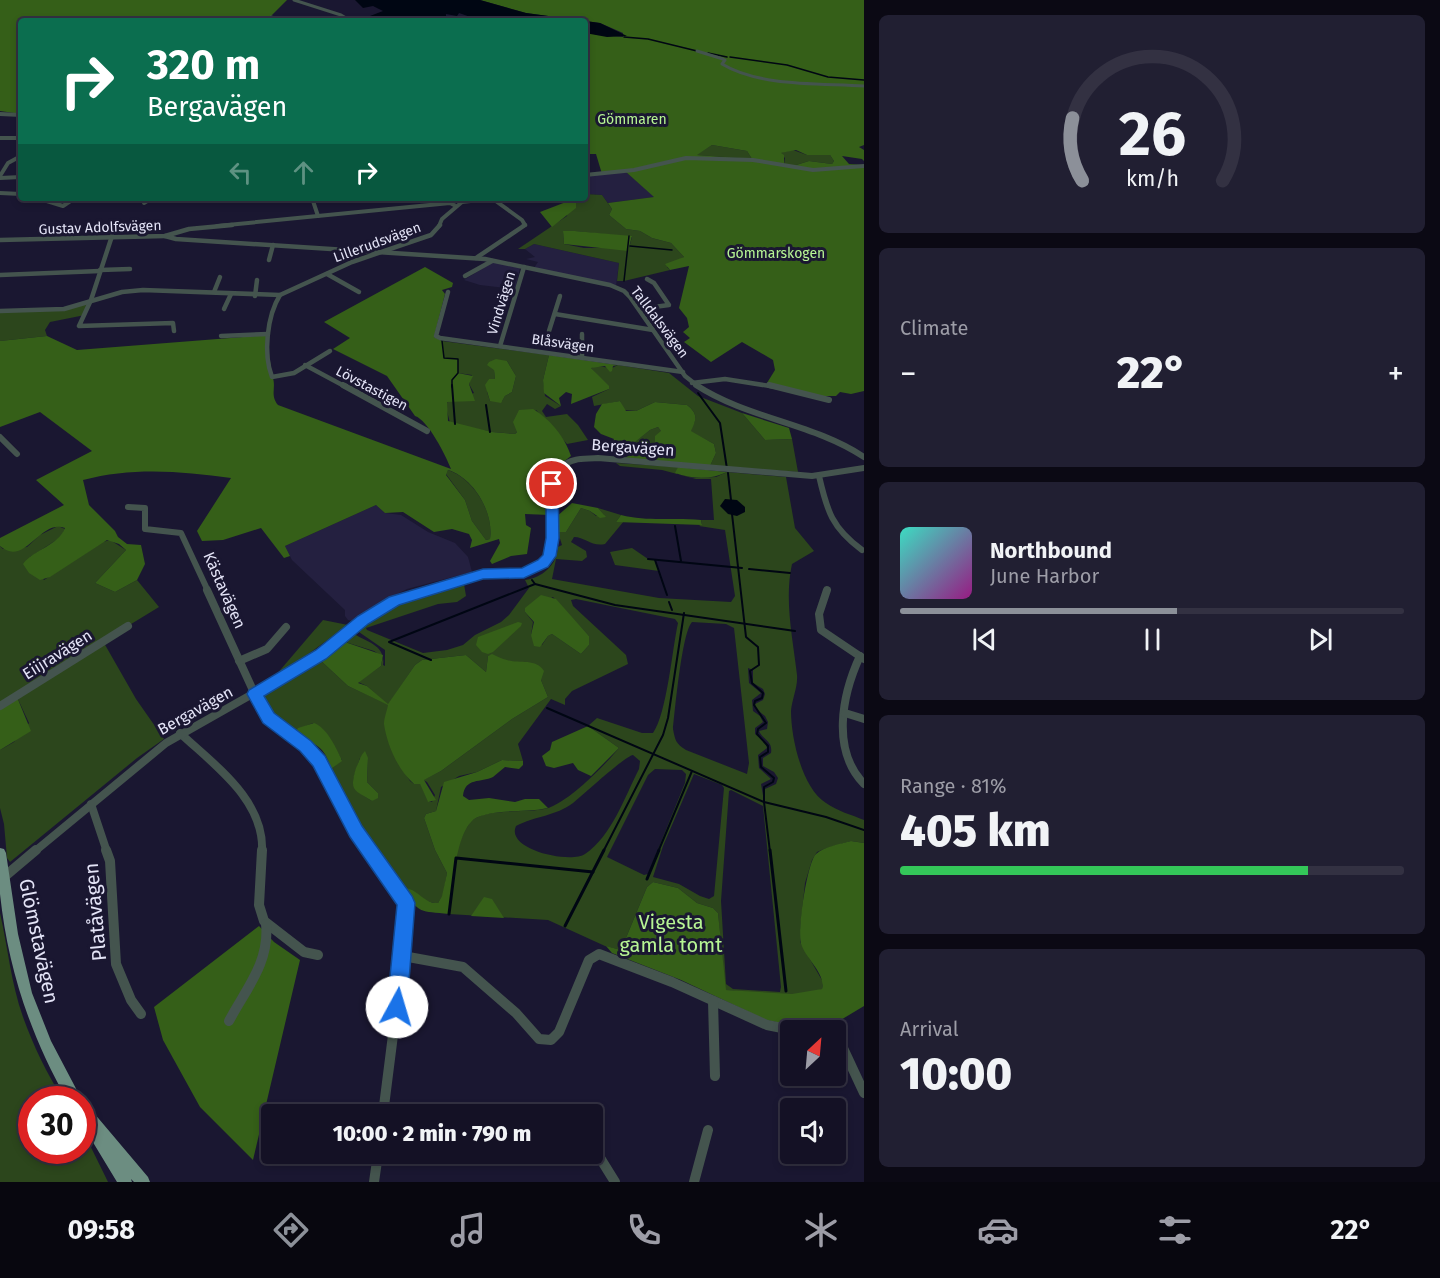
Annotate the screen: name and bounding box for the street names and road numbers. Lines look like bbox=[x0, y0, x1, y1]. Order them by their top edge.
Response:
street label: Gustav Adolfsvägen bbox=[38, 217, 162, 238]
street label: Lillerudsvägen bbox=[331, 219, 423, 266]
street label: Vindvägen bbox=[484, 269, 519, 337]
street label: Talldalsvägen bbox=[627, 283, 692, 362]
street label: Blåsvägen bbox=[530, 331, 595, 356]
street label: Lövstastigen bbox=[333, 362, 411, 414]
street label: Bergavägen bbox=[591, 435, 675, 460]
street label: Kästavägen bbox=[199, 549, 250, 631]
street label: Eiijravägen bbox=[19, 626, 96, 683]
street label: Bergavägen bbox=[154, 682, 236, 739]
street label: Platåvägen bbox=[79, 862, 111, 962]
street label: Glömstavägen bbox=[14, 876, 64, 1006]

